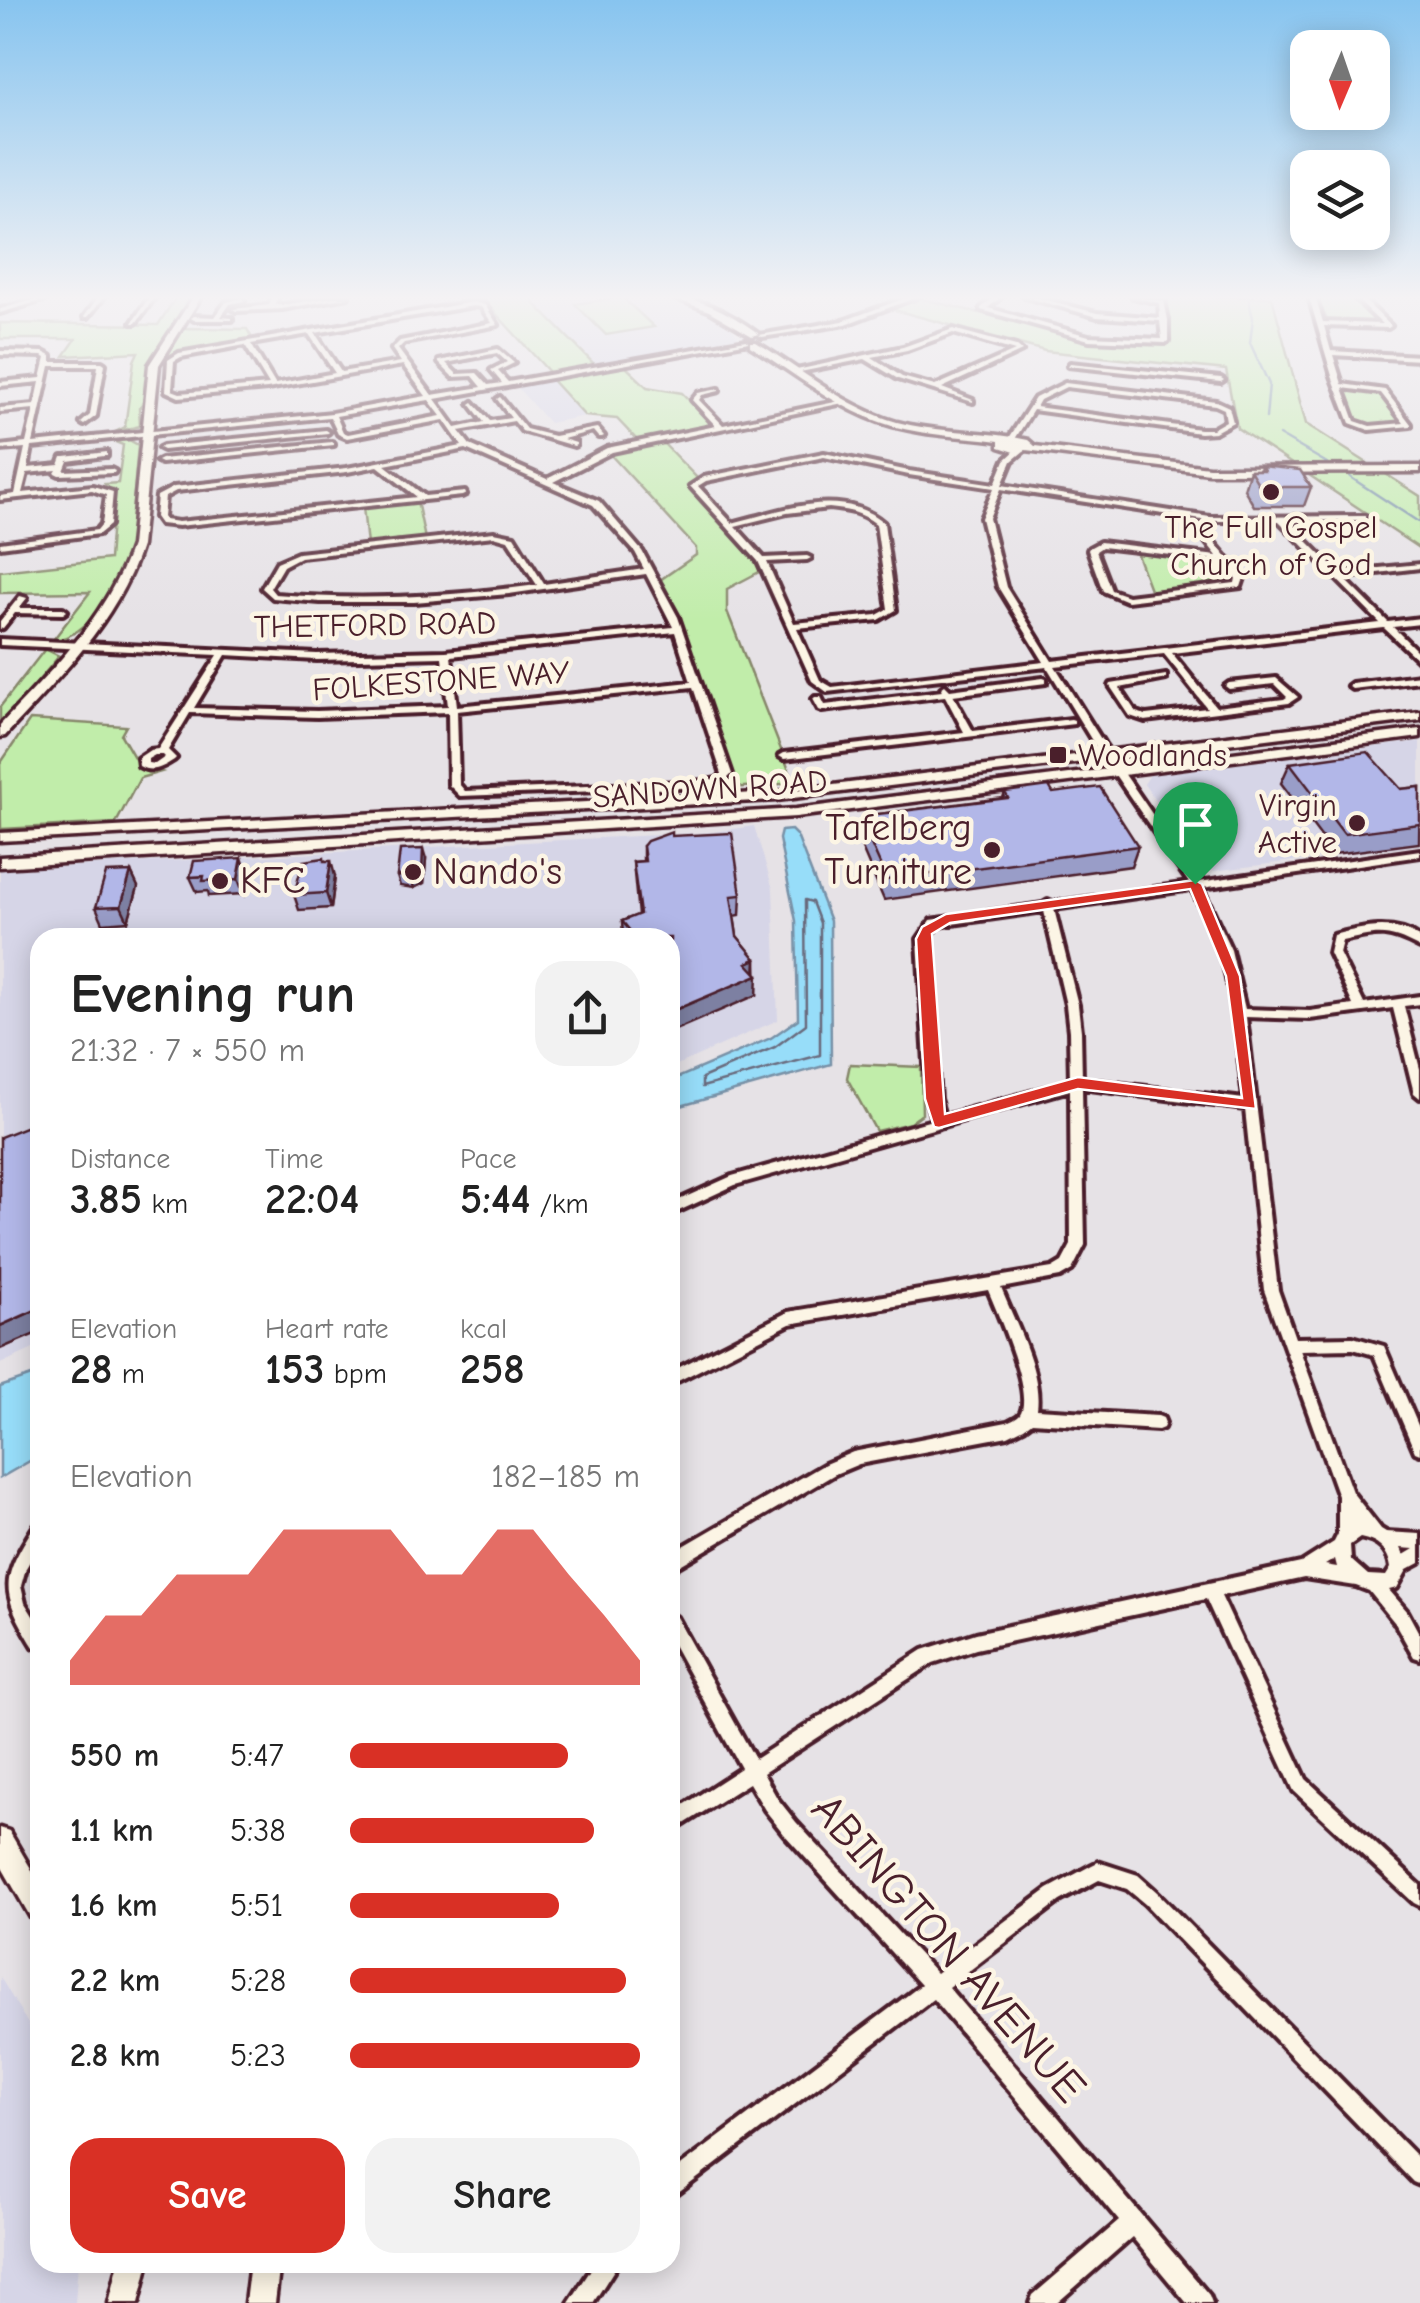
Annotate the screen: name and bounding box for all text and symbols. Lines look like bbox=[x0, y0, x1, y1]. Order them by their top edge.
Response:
north arrow bbox=[1290, 30, 1390, 130]
map controls bbox=[1290, 30, 1390, 250]
button: layers bbox=[1290, 150, 1390, 250]
marker: The Full Gospel Church of God bbox=[1260, 481, 1282, 503]
place label: The Full Gospel Church of God bbox=[1164, 509, 1378, 583]
street label: THETFORD ROAD bbox=[254, 604, 496, 646]
street label: FOLKESTONE WAY bbox=[311, 654, 571, 708]
place label: Woodlands bbox=[1078, 737, 1227, 774]
marker: Woodlands bbox=[1047, 744, 1069, 766]
street label: SANDOWN ROAD bbox=[591, 762, 829, 816]
pin bbox=[1153, 782, 1238, 885]
place label: Virgin Active bbox=[1258, 787, 1337, 861]
icon: arrive bbox=[1168, 797, 1223, 852]
place label: Tafelberg Turniture bbox=[824, 806, 972, 894]
marker: Virgin Active bbox=[1346, 812, 1368, 834]
marker: Tafelberg Turniture bbox=[981, 839, 1003, 861]
place label: Nando's bbox=[433, 850, 562, 894]
place label: KFC bbox=[240, 859, 306, 903]
marker: Nando's bbox=[402, 861, 424, 883]
marker: KFC bbox=[209, 870, 231, 892]
button: share bbox=[535, 961, 640, 1066]
text: Evening run bbox=[70, 962, 355, 1026]
text: 21:32 · 7 × 550 m bbox=[70, 1032, 305, 1069]
text: Distance bbox=[70, 1143, 170, 1175]
text: Time bbox=[265, 1143, 323, 1175]
text: Pace bbox=[460, 1143, 516, 1175]
text: 3.85 bbox=[70, 1175, 142, 1224]
text: 22:04 bbox=[265, 1175, 359, 1224]
text: 5:44 bbox=[460, 1175, 530, 1224]
text: km bbox=[142, 1188, 188, 1220]
text: /km bbox=[530, 1188, 589, 1220]
text: Elevation bbox=[70, 1313, 177, 1345]
text: Heart rate bbox=[265, 1313, 388, 1345]
text: kcal bbox=[460, 1313, 507, 1345]
text: 28 bbox=[70, 1345, 112, 1394]
text: 153 bbox=[265, 1345, 325, 1394]
text: 258 bbox=[460, 1345, 525, 1394]
text: m bbox=[112, 1358, 145, 1390]
text: bpm bbox=[325, 1358, 387, 1390]
text: Elevation bbox=[70, 1458, 193, 1495]
text: 182–185 m bbox=[491, 1458, 640, 1495]
text: 550 m bbox=[70, 1737, 159, 1774]
text: 5:47 bbox=[230, 1737, 284, 1774]
street label: ABINGTON AVENUE bbox=[801, 1783, 1097, 2113]
text: 1.1 km bbox=[70, 1812, 153, 1849]
text: 5:38 bbox=[230, 1812, 286, 1849]
text: 1.6 km bbox=[70, 1887, 158, 1924]
text: 5:51 bbox=[230, 1887, 283, 1924]
text: 2.2 km bbox=[70, 1962, 160, 1999]
text: 5:28 bbox=[230, 1962, 286, 1999]
text: 2.8 km bbox=[70, 2037, 161, 2074]
text: 5:23 bbox=[230, 2037, 286, 2074]
button: Save bbox=[70, 2138, 345, 2253]
button: Share bbox=[365, 2138, 640, 2253]

